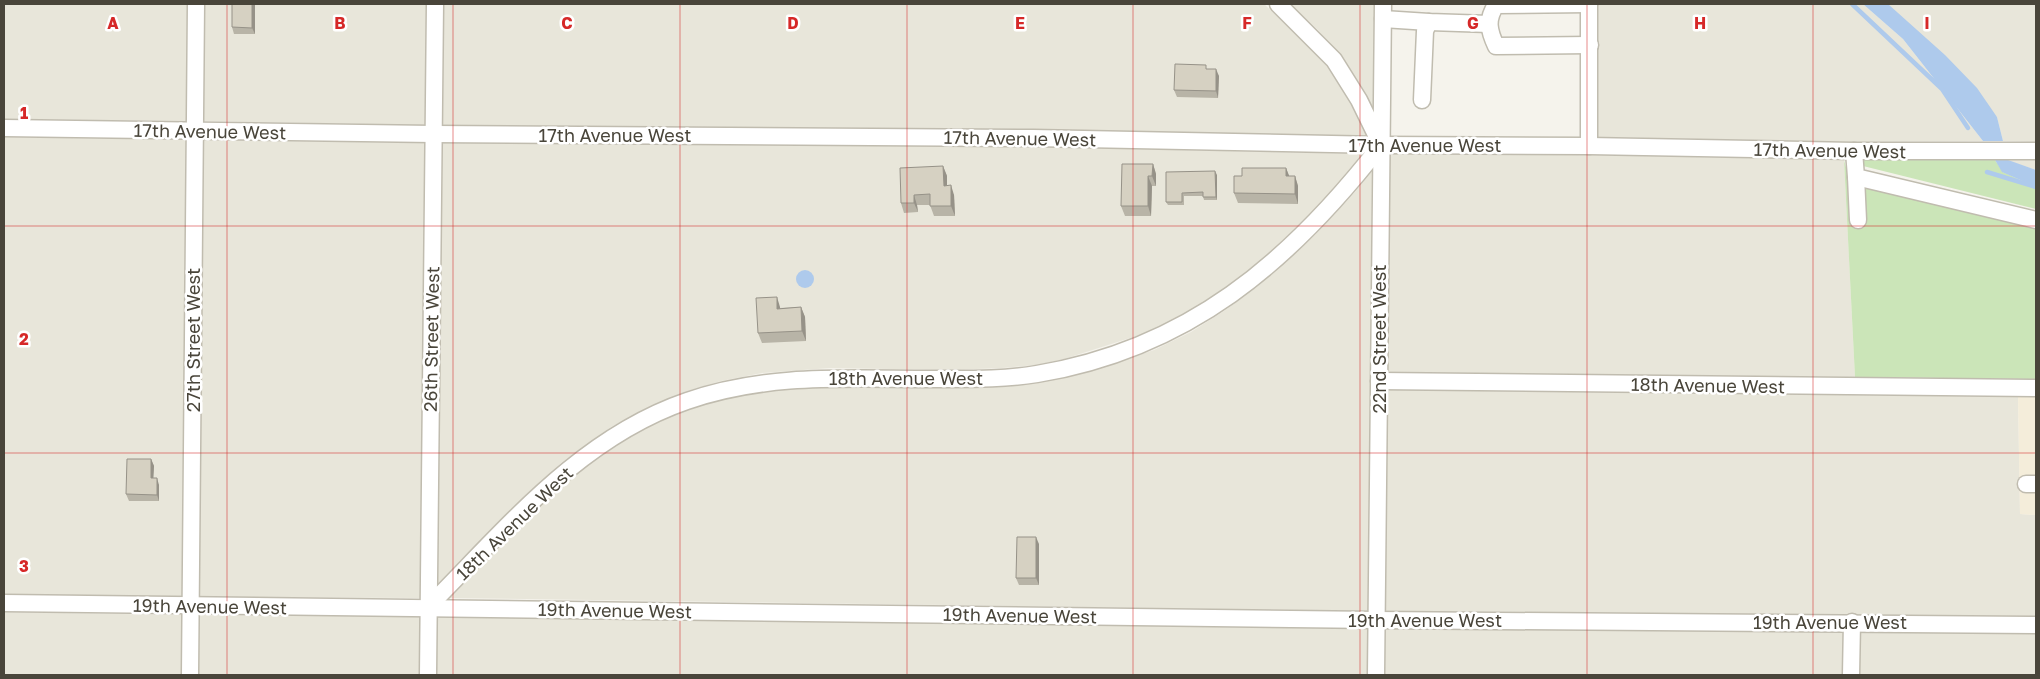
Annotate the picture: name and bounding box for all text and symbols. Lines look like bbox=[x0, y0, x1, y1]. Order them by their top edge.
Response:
text: A bbox=[107, 13, 119, 33]
text: B bbox=[334, 13, 346, 33]
text: C bbox=[561, 13, 573, 33]
text: D bbox=[787, 13, 799, 33]
text: E bbox=[1015, 13, 1025, 33]
text: F bbox=[1242, 13, 1252, 33]
text: G bbox=[1467, 13, 1479, 33]
text: H bbox=[1694, 13, 1706, 33]
text: I bbox=[1924, 13, 1930, 33]
text: 1 bbox=[20, 103, 28, 123]
street label: 17th Avenue West bbox=[133, 119, 287, 143]
street label: 17th Avenue West bbox=[539, 124, 691, 146]
street label: 17th Avenue West bbox=[943, 126, 1097, 150]
street label: 17th Avenue West bbox=[1349, 134, 1501, 156]
street label: 17th Avenue West bbox=[1753, 138, 1907, 162]
street label: 22nd Street West bbox=[1368, 264, 1390, 414]
street label: 26th Street West bbox=[419, 266, 443, 412]
street label: 27th Street West bbox=[182, 268, 204, 412]
text: 2 bbox=[19, 329, 29, 349]
street label: 18th Avenue West bbox=[829, 367, 983, 389]
street label: 18th Avenue West bbox=[1631, 373, 1785, 397]
street label: 18th Avenue West bbox=[451, 462, 577, 584]
text: 3 bbox=[19, 556, 29, 576]
street label: 19th Avenue West bbox=[133, 594, 287, 618]
street label: 19th Avenue West bbox=[538, 598, 692, 622]
street label: 19th Avenue West bbox=[943, 603, 1097, 627]
street label: 19th Avenue West bbox=[1348, 609, 1502, 631]
street label: 19th Avenue West bbox=[1753, 611, 1907, 633]

